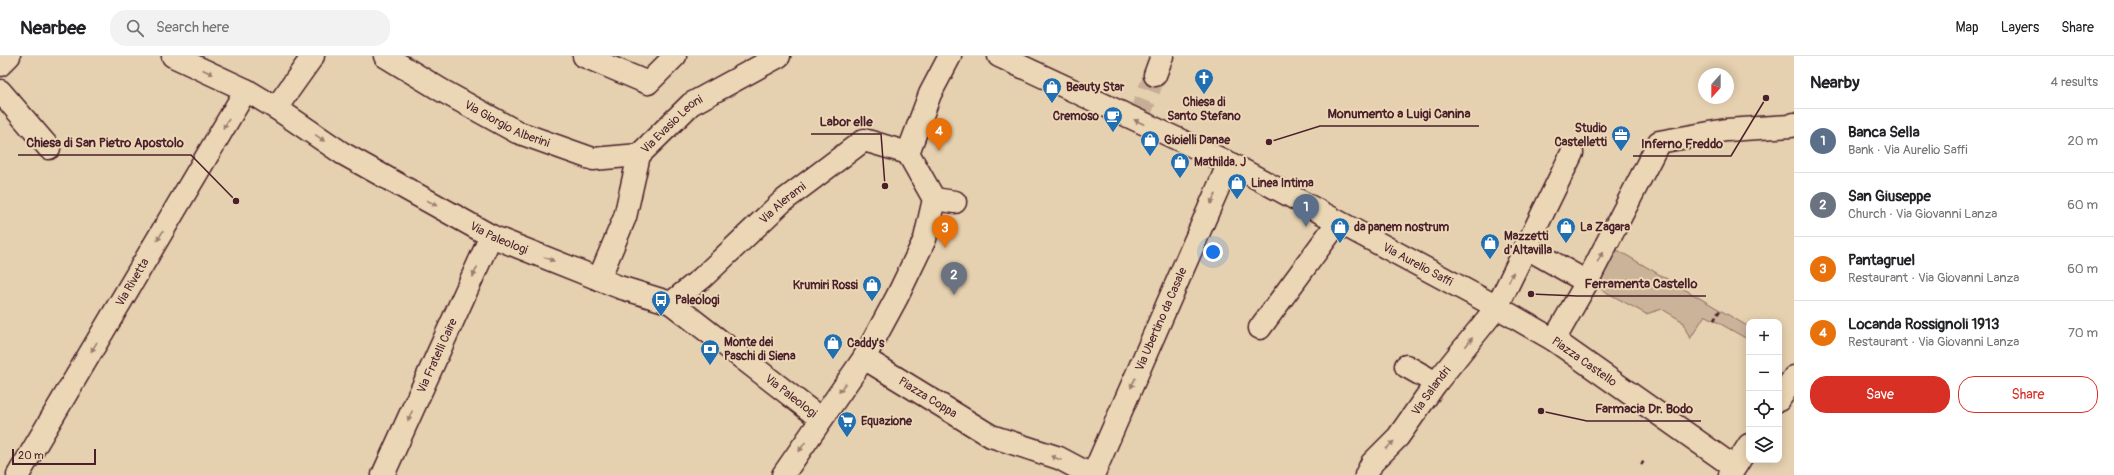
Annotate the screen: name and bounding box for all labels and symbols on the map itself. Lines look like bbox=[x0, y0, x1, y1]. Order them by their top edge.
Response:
church icon: Chiesa di Santo Stefano bbox=[1193, 67, 1215, 95]
north arrow bbox=[1698, 68, 1734, 104]
one-way arrow bbox=[202, 69, 214, 76]
shop icon: Beauty Star bbox=[1041, 76, 1063, 104]
place label: Beauty Star bbox=[1066, 80, 1125, 95]
street label: Via Evasio Leoni bbox=[638, 92, 705, 156]
place label: Chiesa di Santo Stefano bbox=[1167, 95, 1241, 124]
street label: Via Giorgio Alberini bbox=[462, 97, 552, 151]
callout: Monumento a Luigi Canina bbox=[1320, 101, 1479, 126]
cafe icon: Cremoso bbox=[1102, 105, 1124, 133]
text: Monumento a Luigi Canina bbox=[1327, 106, 1471, 122]
callout: Labor elle bbox=[811, 109, 881, 134]
place label: Cremoso bbox=[1053, 109, 1100, 124]
text: Labor elle bbox=[819, 114, 873, 130]
one-way arrow bbox=[223, 118, 230, 130]
pin: 4 bbox=[926, 118, 952, 151]
one-way arrow bbox=[1133, 119, 1145, 125]
place label: Studio Castelletti bbox=[1554, 121, 1608, 150]
office icon: Studio Castelletti bbox=[1610, 124, 1632, 152]
shop icon: Gioielli Danae bbox=[1139, 129, 1161, 157]
callout: Chiesa di San Pietro Apostolo bbox=[18, 130, 191, 155]
callout: Inferno Freddo bbox=[1633, 131, 1731, 156]
place label: Gioielli Danae bbox=[1164, 133, 1231, 148]
one-way arrow bbox=[315, 134, 325, 142]
text: Chiesa di San Pietro Apostolo bbox=[26, 135, 184, 151]
text: Inferno Freddo bbox=[1641, 136, 1723, 152]
shop icon: Mathilda. J bbox=[1169, 151, 1191, 179]
place label: Mathilda. J bbox=[1194, 155, 1246, 170]
shop icon: Linea Intima bbox=[1226, 172, 1248, 200]
place label: Linea Intima bbox=[1251, 176, 1314, 191]
street label: Via Alerami bbox=[756, 179, 809, 227]
one-way arrow bbox=[1210, 194, 1216, 205]
pin: 1 bbox=[1293, 194, 1319, 227]
one-way arrow bbox=[426, 200, 438, 207]
pin: 3 bbox=[932, 215, 958, 248]
shop icon: da panem nostrum bbox=[1329, 216, 1351, 244]
shop icon: La Zagara bbox=[1555, 216, 1577, 244]
street label: Via Paleologi bbox=[467, 218, 530, 257]
place label: da panem nostrum bbox=[1354, 220, 1449, 235]
place label: La Zagara bbox=[1580, 220, 1631, 235]
place label: Mazzetti d'Altavilla bbox=[1504, 229, 1553, 258]
one-way arrow bbox=[156, 230, 163, 242]
shop icon: Mazzetti d'Altavilla bbox=[1479, 232, 1501, 260]
street label: Via Aurelio Saffi bbox=[1380, 239, 1456, 289]
your location bbox=[1203, 242, 1223, 262]
one-way arrow bbox=[1597, 251, 1603, 263]
street label: Via Rivetta bbox=[112, 255, 152, 309]
one-way arrow bbox=[544, 257, 556, 263]
pin: 2 bbox=[941, 262, 967, 295]
street label: Via Ubertino da Casale bbox=[1132, 265, 1190, 373]
one-way arrow bbox=[472, 266, 478, 277]
one-way arrow bbox=[1508, 271, 1514, 282]
callout: Ferramenta Castello bbox=[1577, 271, 1706, 296]
shop icon: Krumiri Rossi bbox=[861, 274, 883, 302]
text: Ferramenta Castello bbox=[1585, 276, 1697, 292]
place label: Krumiri Rossi bbox=[793, 278, 858, 293]
bus stop icon: Paleologi bbox=[650, 289, 672, 317]
place label: Paleologi bbox=[675, 293, 719, 308]
street label: Via Fratelli Caire bbox=[414, 316, 460, 395]
shop icon: Caddy's bbox=[822, 332, 844, 360]
street label: Piazza Castello bbox=[1549, 333, 1620, 390]
place label: Monte dei Paschi di Siena bbox=[724, 335, 796, 364]
place label: Caddy's bbox=[847, 336, 885, 351]
one-way arrow bbox=[1465, 336, 1473, 347]
bank icon: Monte dei Paschi di Siena bbox=[699, 338, 721, 366]
one-way arrow bbox=[90, 341, 97, 353]
street label: Via Salandri bbox=[1408, 363, 1454, 418]
street label: Via Paleologi bbox=[762, 371, 820, 421]
street label: Piazza Coppa bbox=[896, 374, 960, 421]
one-way arrow bbox=[1130, 377, 1136, 388]
one-way arrow bbox=[838, 383, 846, 394]
callout: Farmacia Dr. Bodo bbox=[1587, 396, 1701, 421]
text: Farmacia Dr. Bodo bbox=[1595, 401, 1693, 417]
one-way arrow bbox=[407, 410, 413, 421]
supermarket icon: Equazione bbox=[836, 410, 858, 438]
place label: Equazione bbox=[861, 414, 913, 429]
one-way arrow bbox=[1385, 440, 1395, 450]
one-way arrow bbox=[798, 442, 806, 452]
scale bar bbox=[12, 447, 96, 466]
one-way arrow bbox=[1050, 454, 1062, 460]

